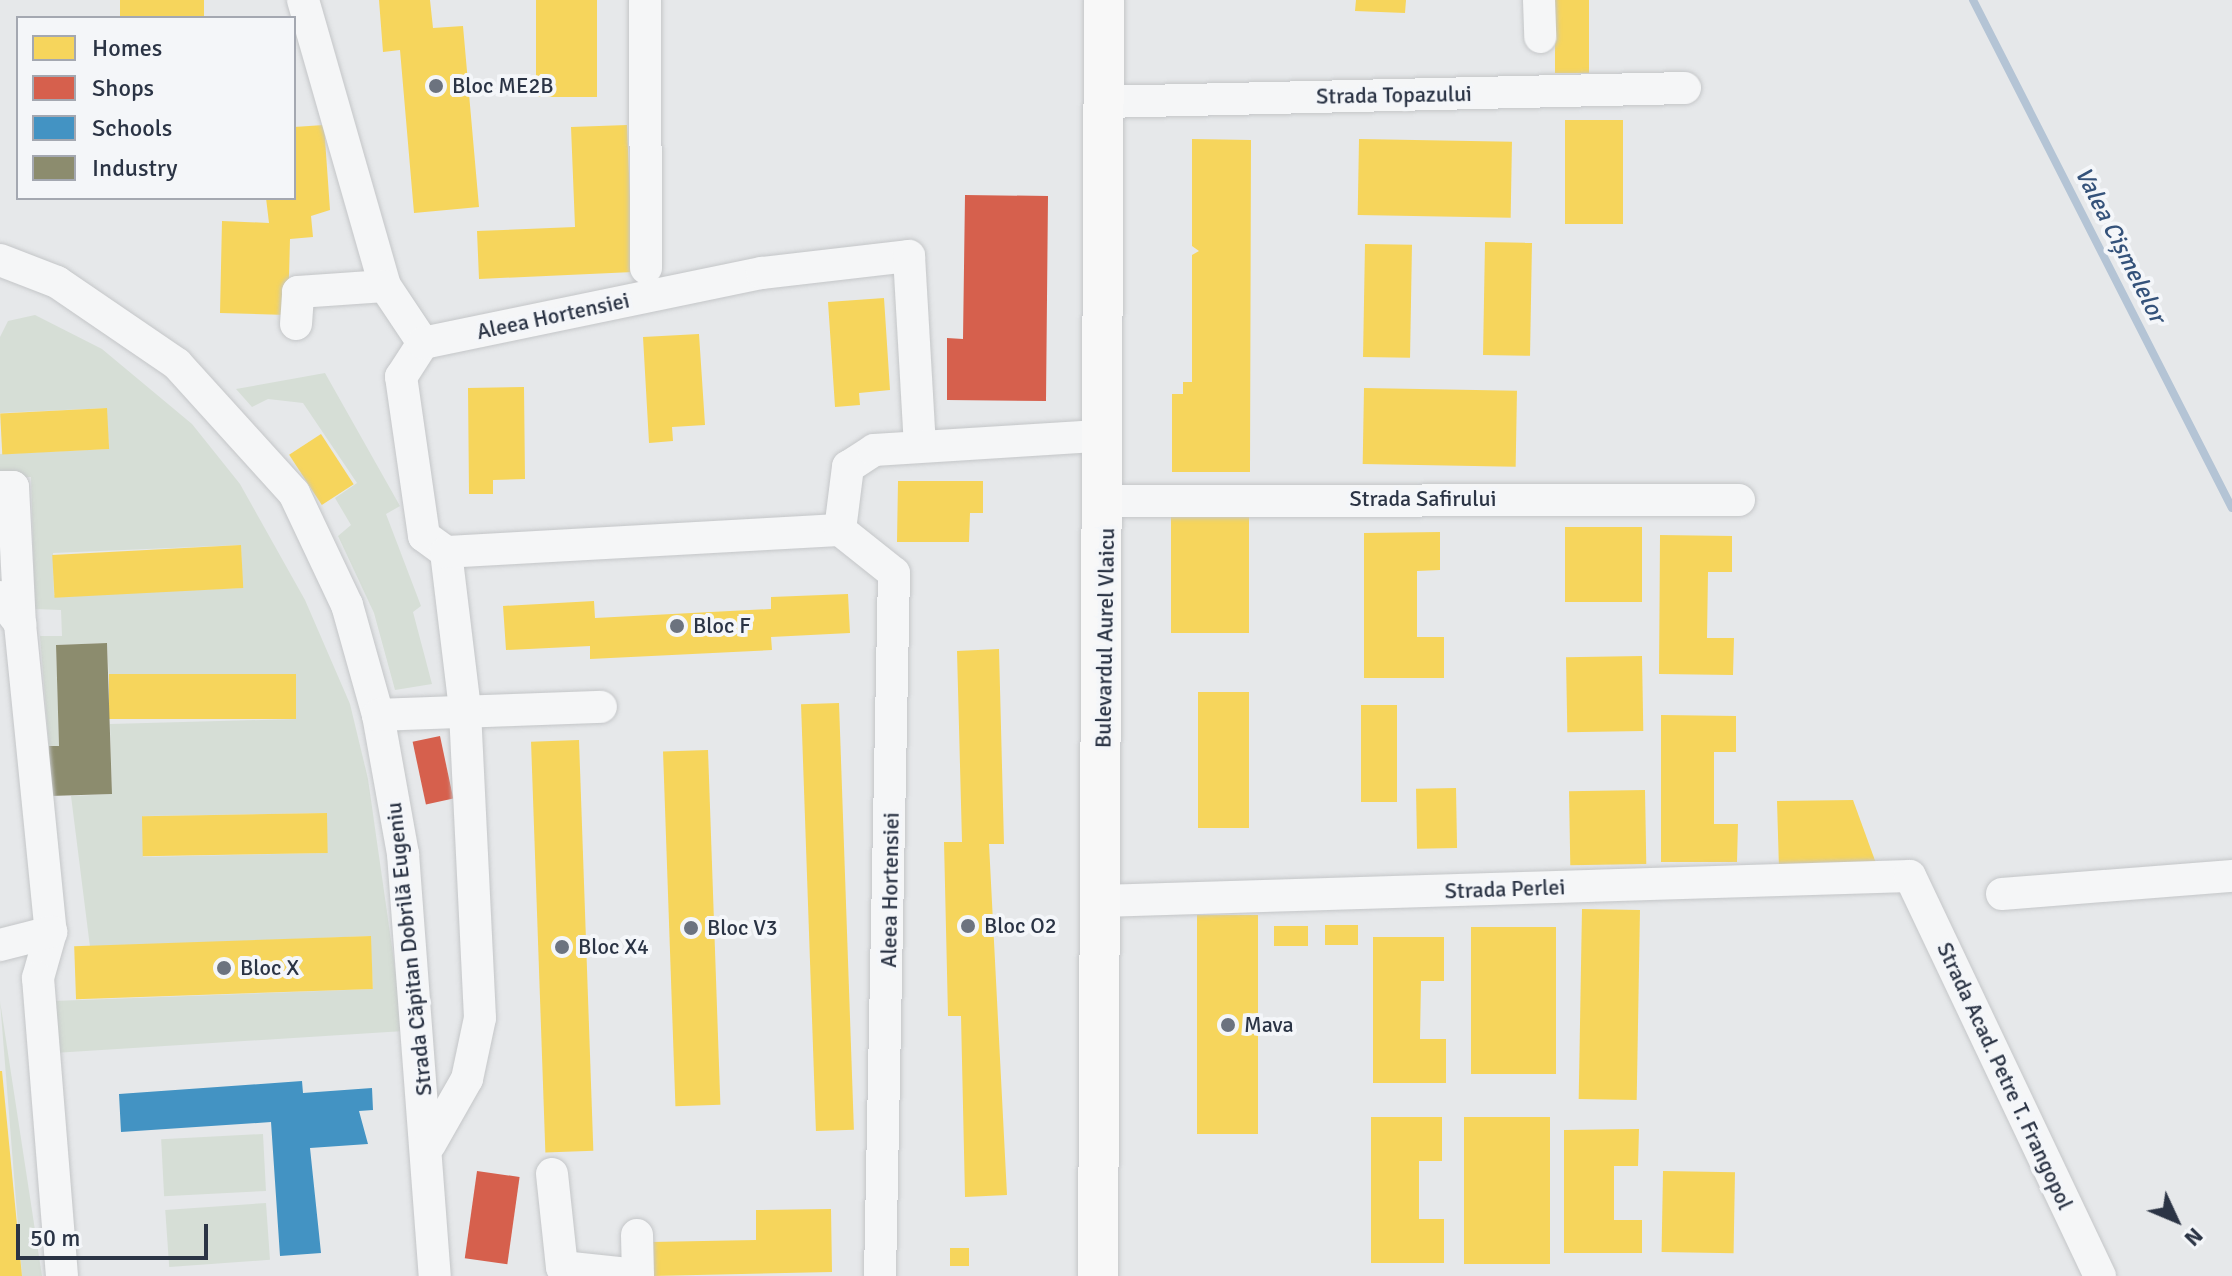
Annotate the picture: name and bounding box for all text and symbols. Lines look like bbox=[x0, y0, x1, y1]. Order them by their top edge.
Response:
legend bbox=[16, 16, 296, 200]
text: Homes bbox=[92, 33, 162, 63]
text: Shops bbox=[92, 73, 154, 103]
place label: Bloc ME2B bbox=[452, 73, 554, 99]
marker: Bloc ME2B bbox=[427, 77, 445, 95]
street label: Strada Topazului bbox=[1316, 80, 1472, 110]
text: Schools bbox=[92, 113, 172, 143]
text: Industry bbox=[92, 153, 178, 183]
water label: Valea Cișmelelor bbox=[2068, 162, 2172, 328]
street label: Aleea Hortensiei bbox=[474, 287, 632, 345]
street label: Strada Safirului bbox=[1350, 486, 1496, 512]
street label: Bulevardul Aurel Vlaicu bbox=[1090, 528, 1120, 748]
place label: Bloc F bbox=[693, 613, 751, 639]
marker: Bloc F bbox=[668, 617, 686, 635]
street label: Strada Căpitan Dobrilă Eugeniu bbox=[380, 801, 438, 1097]
street label: Aleea Hortensiei bbox=[875, 812, 905, 968]
street label: Strada Perlei bbox=[1444, 874, 1566, 904]
place label: Bloc O2 bbox=[984, 913, 1057, 939]
place label: Bloc V3 bbox=[707, 915, 778, 941]
marker: Bloc O2 bbox=[959, 917, 977, 935]
marker: Bloc V3 bbox=[682, 919, 700, 937]
place label: Bloc X4 bbox=[578, 934, 649, 960]
marker: Bloc X4 bbox=[553, 938, 571, 956]
street label: Strada Acad. Petre T. Frangopol bbox=[1931, 938, 2079, 1214]
place label: Bloc X bbox=[240, 955, 299, 981]
marker: Bloc X bbox=[215, 959, 233, 977]
place label: Mava bbox=[1244, 1012, 1294, 1038]
marker: Mava bbox=[1219, 1016, 1237, 1034]
north arrow bbox=[2136, 1180, 2216, 1260]
scale bar bbox=[20, 1208, 212, 1258]
text: N bbox=[2179, 1222, 2209, 1252]
text: 50 m bbox=[30, 1223, 80, 1253]

